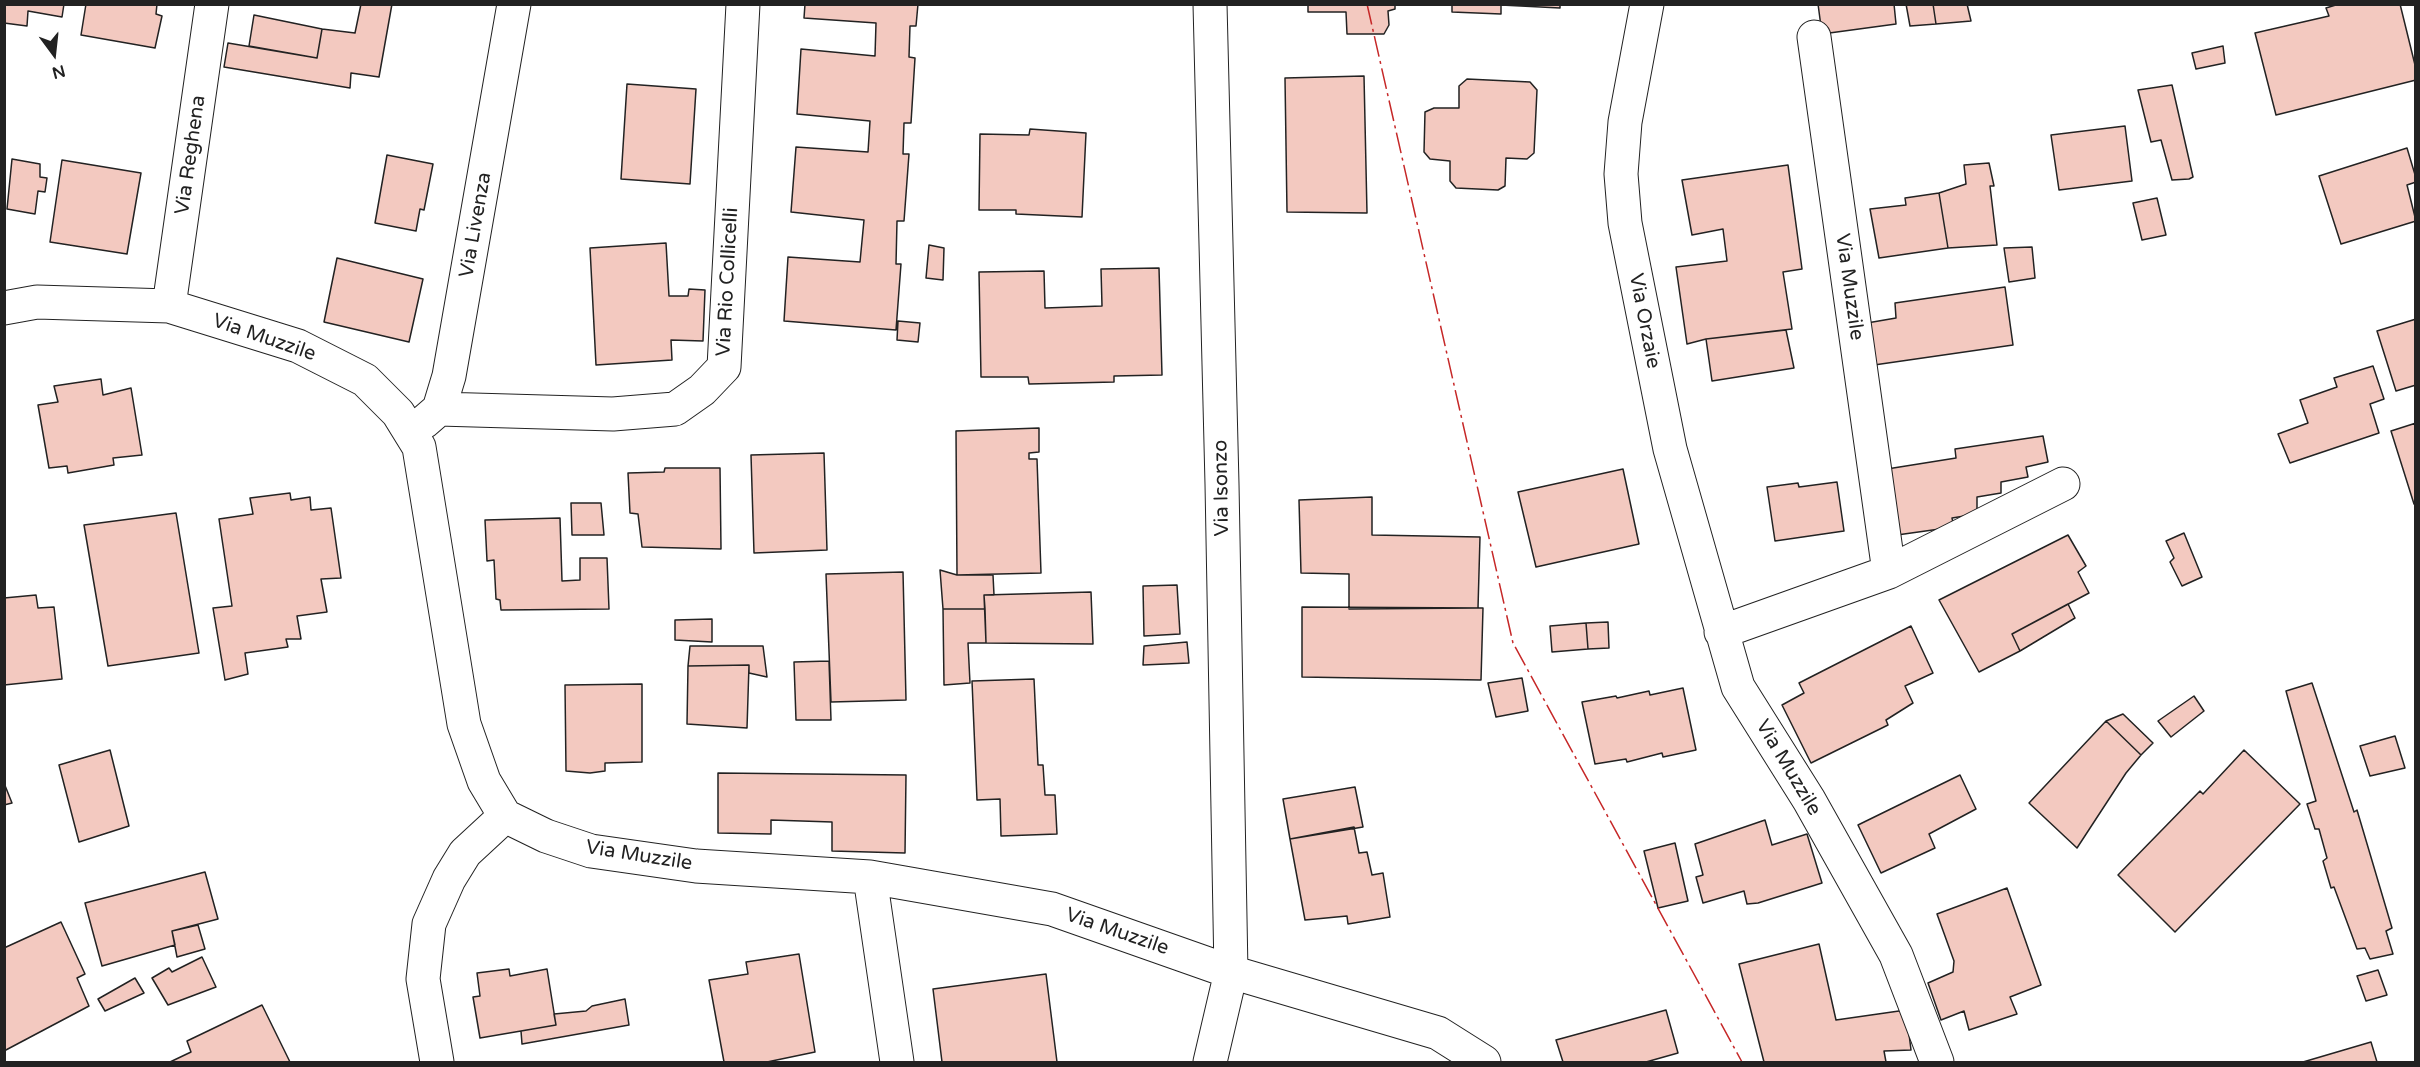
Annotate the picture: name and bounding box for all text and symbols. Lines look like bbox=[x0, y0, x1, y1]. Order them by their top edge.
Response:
north arrow bbox=[24, 24, 84, 84]
text: N bbox=[50, 60, 67, 83]
street label: Via Reghena bbox=[171, 94, 211, 216]
street label: Via Livenza bbox=[455, 170, 497, 280]
street label: Via Rio Collicelli bbox=[712, 207, 744, 357]
street label: Via Muzzile bbox=[1830, 232, 1868, 342]
street label: Via Orzaie bbox=[1623, 271, 1665, 371]
street label: Via Muzzile bbox=[209, 309, 319, 367]
street label: Via Isonzo bbox=[1209, 439, 1235, 537]
street label: Via Muzzile bbox=[1750, 716, 1826, 820]
street label: Via Muzzile bbox=[584, 836, 694, 876]
street label: Via Muzzile bbox=[1062, 903, 1172, 961]

